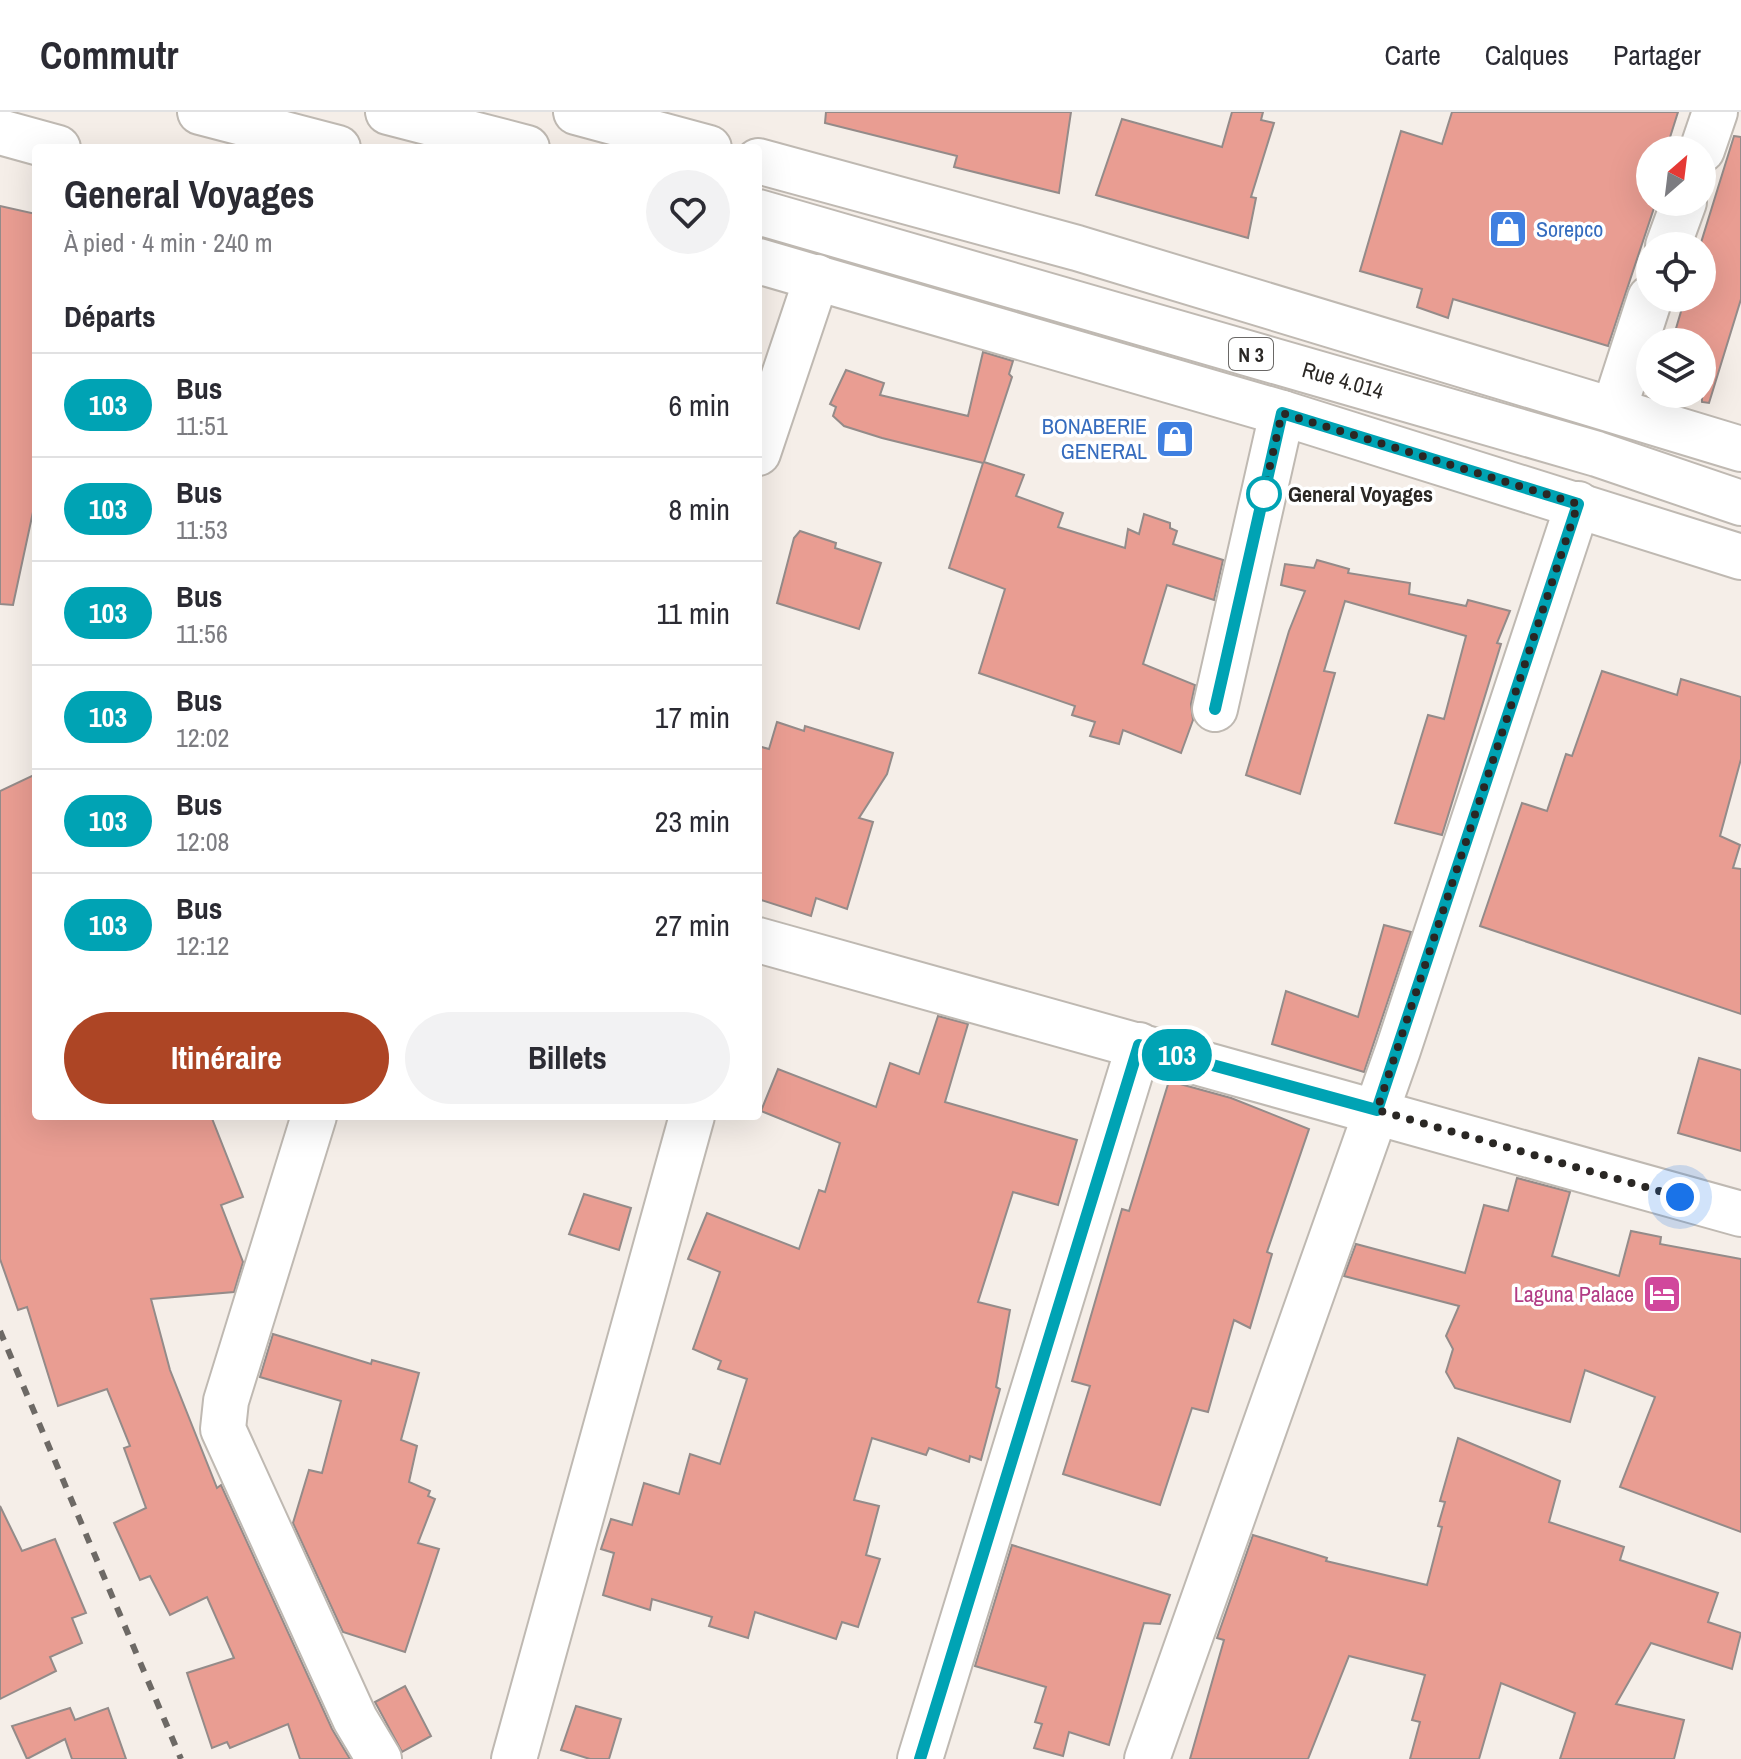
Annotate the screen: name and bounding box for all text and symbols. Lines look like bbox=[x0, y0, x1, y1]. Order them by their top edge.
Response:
text: Commutr bbox=[40, 30, 178, 81]
text: Carte bbox=[1385, 36, 1441, 74]
text: Calques bbox=[1485, 36, 1569, 74]
text: Partager bbox=[1613, 36, 1701, 74]
north arrow bbox=[1636, 136, 1716, 216]
map controls bbox=[1636, 136, 1716, 408]
text: General Voyages bbox=[64, 169, 315, 220]
button: heart bbox=[646, 170, 730, 254]
shop icon: Sorepco bbox=[1487, 208, 1529, 250]
place label: Sorepco bbox=[1536, 214, 1603, 244]
text: À pied · 4 min · 240 m bbox=[64, 225, 273, 260]
button: locate bbox=[1636, 232, 1716, 312]
text: Départs bbox=[64, 296, 156, 336]
button: layers bbox=[1636, 328, 1716, 408]
road number: N 3 bbox=[1229, 338, 1273, 370]
street label: Rue 4.014 bbox=[1299, 354, 1387, 406]
text: Bus bbox=[176, 368, 222, 408]
text: 6 min bbox=[668, 385, 730, 425]
text: 103 bbox=[89, 386, 127, 424]
text: 11:51 bbox=[176, 408, 228, 443]
place label: BONABERIE GENERAL bbox=[1042, 411, 1147, 466]
shop icon: BONABERIE GENERAL bbox=[1154, 418, 1196, 460]
text: Bus bbox=[176, 472, 222, 512]
marker: General Voyages bbox=[1247, 477, 1281, 511]
place label: General Voyages bbox=[1288, 479, 1433, 509]
text: 8 min bbox=[668, 489, 730, 529]
text: 103 bbox=[89, 490, 127, 528]
text: 11:53 bbox=[176, 512, 228, 547]
text: Bus bbox=[176, 576, 222, 616]
text: 11 min bbox=[657, 593, 730, 633]
text: 103 bbox=[89, 594, 127, 632]
text: 11:56 bbox=[176, 616, 228, 651]
text: Bus bbox=[176, 680, 222, 720]
text: 17 min bbox=[655, 697, 730, 737]
text: 103 bbox=[89, 698, 127, 736]
text: 12:02 bbox=[176, 720, 229, 755]
text: Bus bbox=[176, 784, 222, 824]
text: 23 min bbox=[655, 801, 730, 841]
text: 103 bbox=[89, 802, 127, 840]
text: 12:08 bbox=[176, 824, 229, 859]
text: Bus bbox=[176, 888, 222, 928]
text: 27 min bbox=[655, 905, 730, 945]
text: 103 bbox=[89, 906, 127, 944]
text: 12:12 bbox=[176, 928, 229, 963]
button: Itinéraire bbox=[64, 1012, 389, 1104]
button: Billets bbox=[405, 1012, 730, 1104]
line badge: 103 bbox=[1131, 1029, 1223, 1081]
text: 103 bbox=[1158, 1036, 1196, 1074]
your location bbox=[1660, 1177, 1700, 1217]
hotel icon: Laguna Palace bbox=[1641, 1273, 1683, 1315]
place label: Laguna Palace bbox=[1514, 1279, 1634, 1309]

